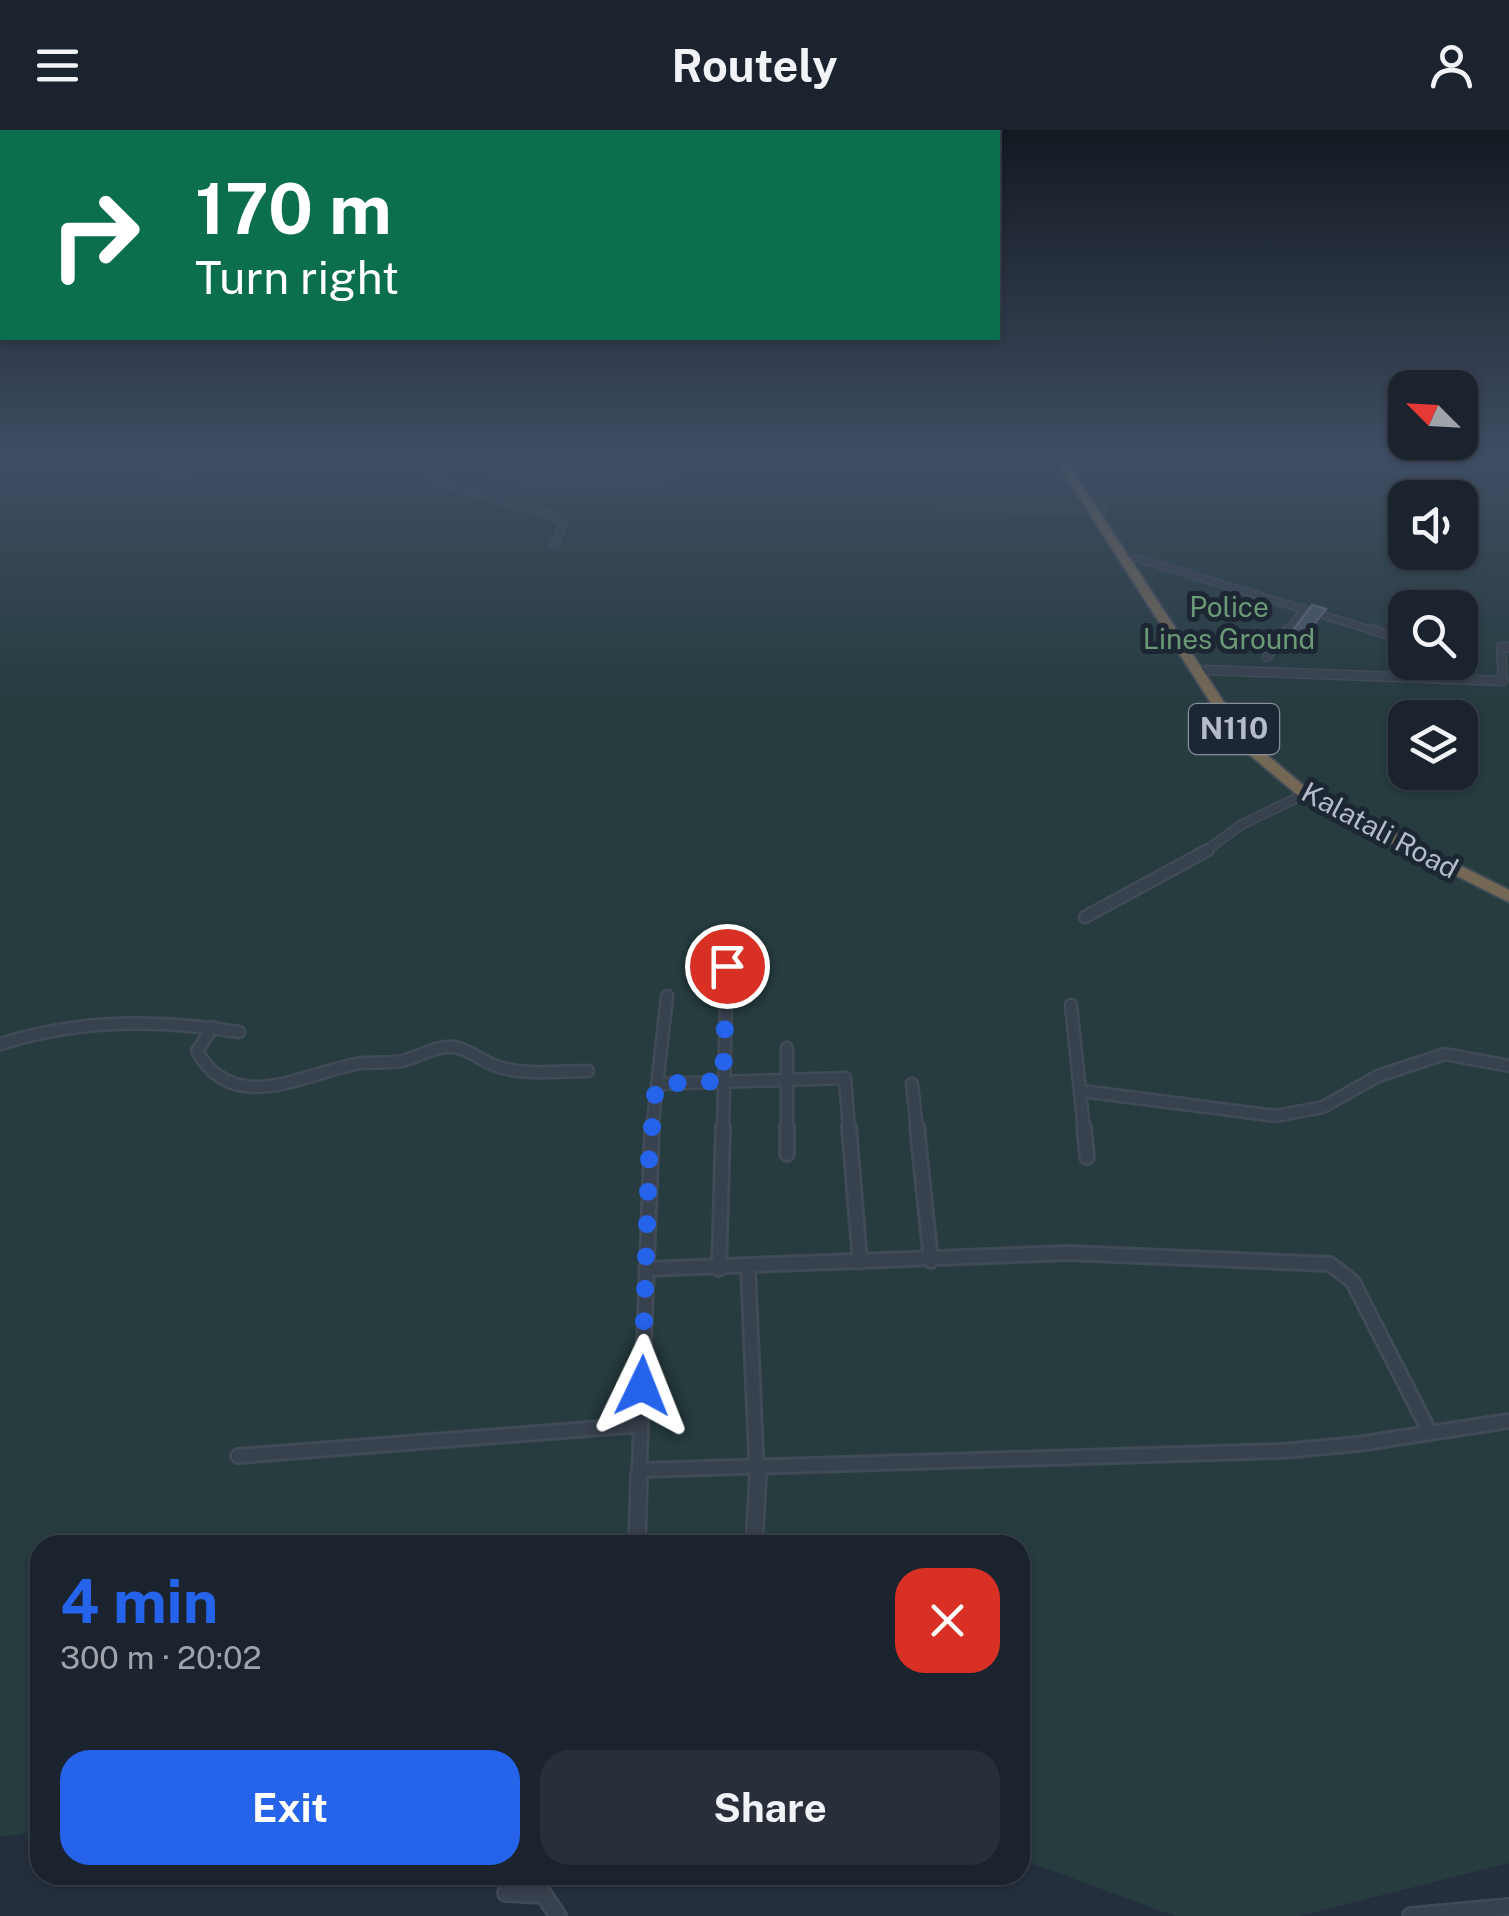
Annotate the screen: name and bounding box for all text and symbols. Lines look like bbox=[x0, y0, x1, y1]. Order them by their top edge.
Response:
icon: menu bbox=[30, 38, 85, 93]
icon: person bbox=[1424, 38, 1479, 93]
text: Routely bbox=[672, 39, 837, 92]
text: 170 m bbox=[195, 167, 392, 250]
icon: right bbox=[30, 170, 160, 300]
text: Turn right bbox=[195, 251, 399, 304]
north arrow bbox=[1388, 370, 1478, 460]
map controls bbox=[1388, 370, 1478, 790]
button: sound bbox=[1388, 480, 1478, 570]
park label: Police Lines Ground bbox=[1143, 590, 1315, 655]
button: search bbox=[1388, 590, 1478, 680]
button: layers bbox=[1388, 700, 1478, 790]
road number: N110 bbox=[1189, 704, 1279, 754]
street label: Kalatali Road bbox=[1296, 775, 1464, 885]
pin bbox=[685, 924, 770, 1009]
icon: arrive bbox=[700, 939, 755, 994]
position arrow bbox=[590, 1334, 694, 1438]
text: 4 min bbox=[60, 1566, 218, 1637]
button: close bbox=[895, 1568, 1000, 1673]
text: 300 m · 20:02 bbox=[60, 1639, 262, 1676]
button: Exit bbox=[60, 1750, 520, 1865]
button: Share bbox=[540, 1750, 1000, 1865]

